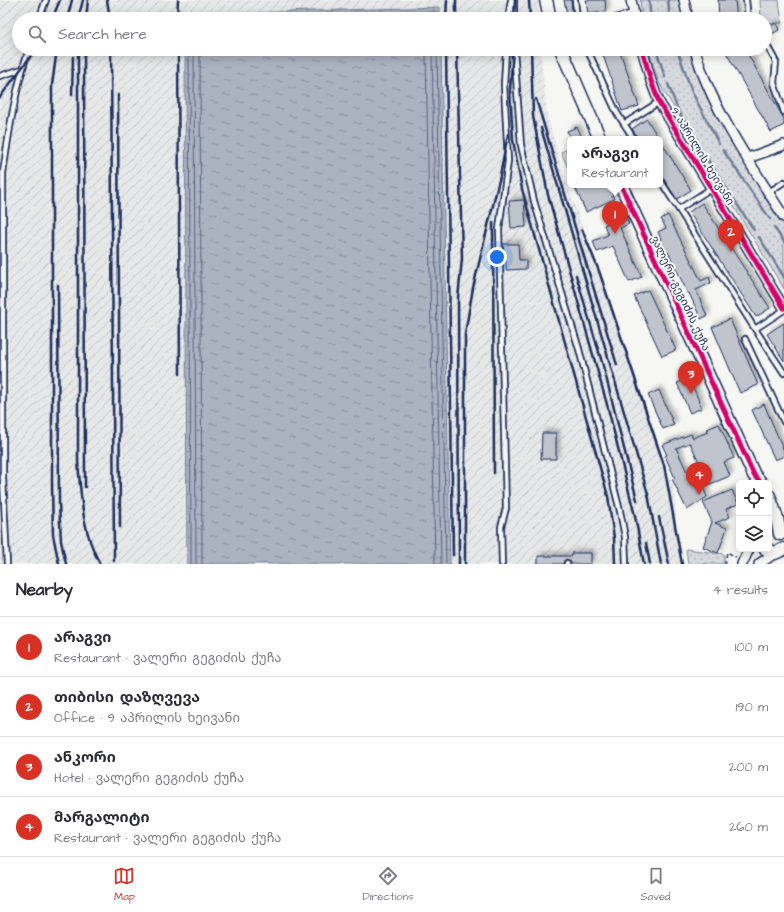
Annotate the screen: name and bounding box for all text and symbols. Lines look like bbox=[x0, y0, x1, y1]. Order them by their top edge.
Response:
search box bbox=[12, 12, 772, 56]
icon: search bbox=[26, 23, 48, 45]
text: Search here bbox=[58, 24, 147, 45]
street label: 9 აპრილის ხეივანი bbox=[667, 104, 738, 208]
popup bbox=[567, 136, 663, 188]
text: არაგვი bbox=[582, 143, 639, 164]
text: Restaurant bbox=[582, 164, 648, 182]
pin: 1 bbox=[602, 201, 628, 234]
pin: 2 bbox=[718, 219, 744, 252]
street label: ვალერი გეგიძის ქუჩა bbox=[647, 233, 714, 353]
your location bbox=[487, 247, 507, 267]
pin: 3 bbox=[678, 361, 704, 394]
pin: 4 bbox=[686, 462, 712, 495]
map controls bbox=[736, 480, 772, 552]
button: locate bbox=[736, 480, 772, 516]
button: layers bbox=[736, 516, 772, 552]
text: Nearby bbox=[16, 578, 73, 602]
text: 4 results bbox=[713, 581, 768, 599]
text: არაგვი bbox=[54, 627, 111, 648]
text: 1 bbox=[28, 638, 30, 656]
text: 100 m bbox=[735, 638, 768, 656]
text: Restaurant · ვალერი გეგიძის ქუჩა bbox=[54, 649, 282, 667]
text: თიბისი დაზღვევა bbox=[54, 687, 200, 708]
text: 2 bbox=[25, 698, 33, 716]
text: 190 m bbox=[735, 698, 768, 716]
text: Office · 9 აპრილის ხეივანი bbox=[54, 709, 240, 727]
text: ანკორი bbox=[54, 747, 116, 768]
text: 3 bbox=[26, 758, 32, 776]
text: 200 m bbox=[729, 758, 768, 776]
text: Hotel · ვალერი გეგიძის ქუჩა bbox=[54, 769, 244, 787]
text: მარგალიტი bbox=[54, 807, 149, 828]
text: 4 bbox=[25, 818, 33, 836]
text: 260 m bbox=[729, 818, 768, 836]
text: Restaurant · ვალერი გეგიძის ქუჩა bbox=[54, 829, 282, 847]
tab: Map bbox=[113, 865, 135, 904]
tab: Directions bbox=[362, 865, 414, 904]
tab: Saved bbox=[641, 865, 671, 904]

